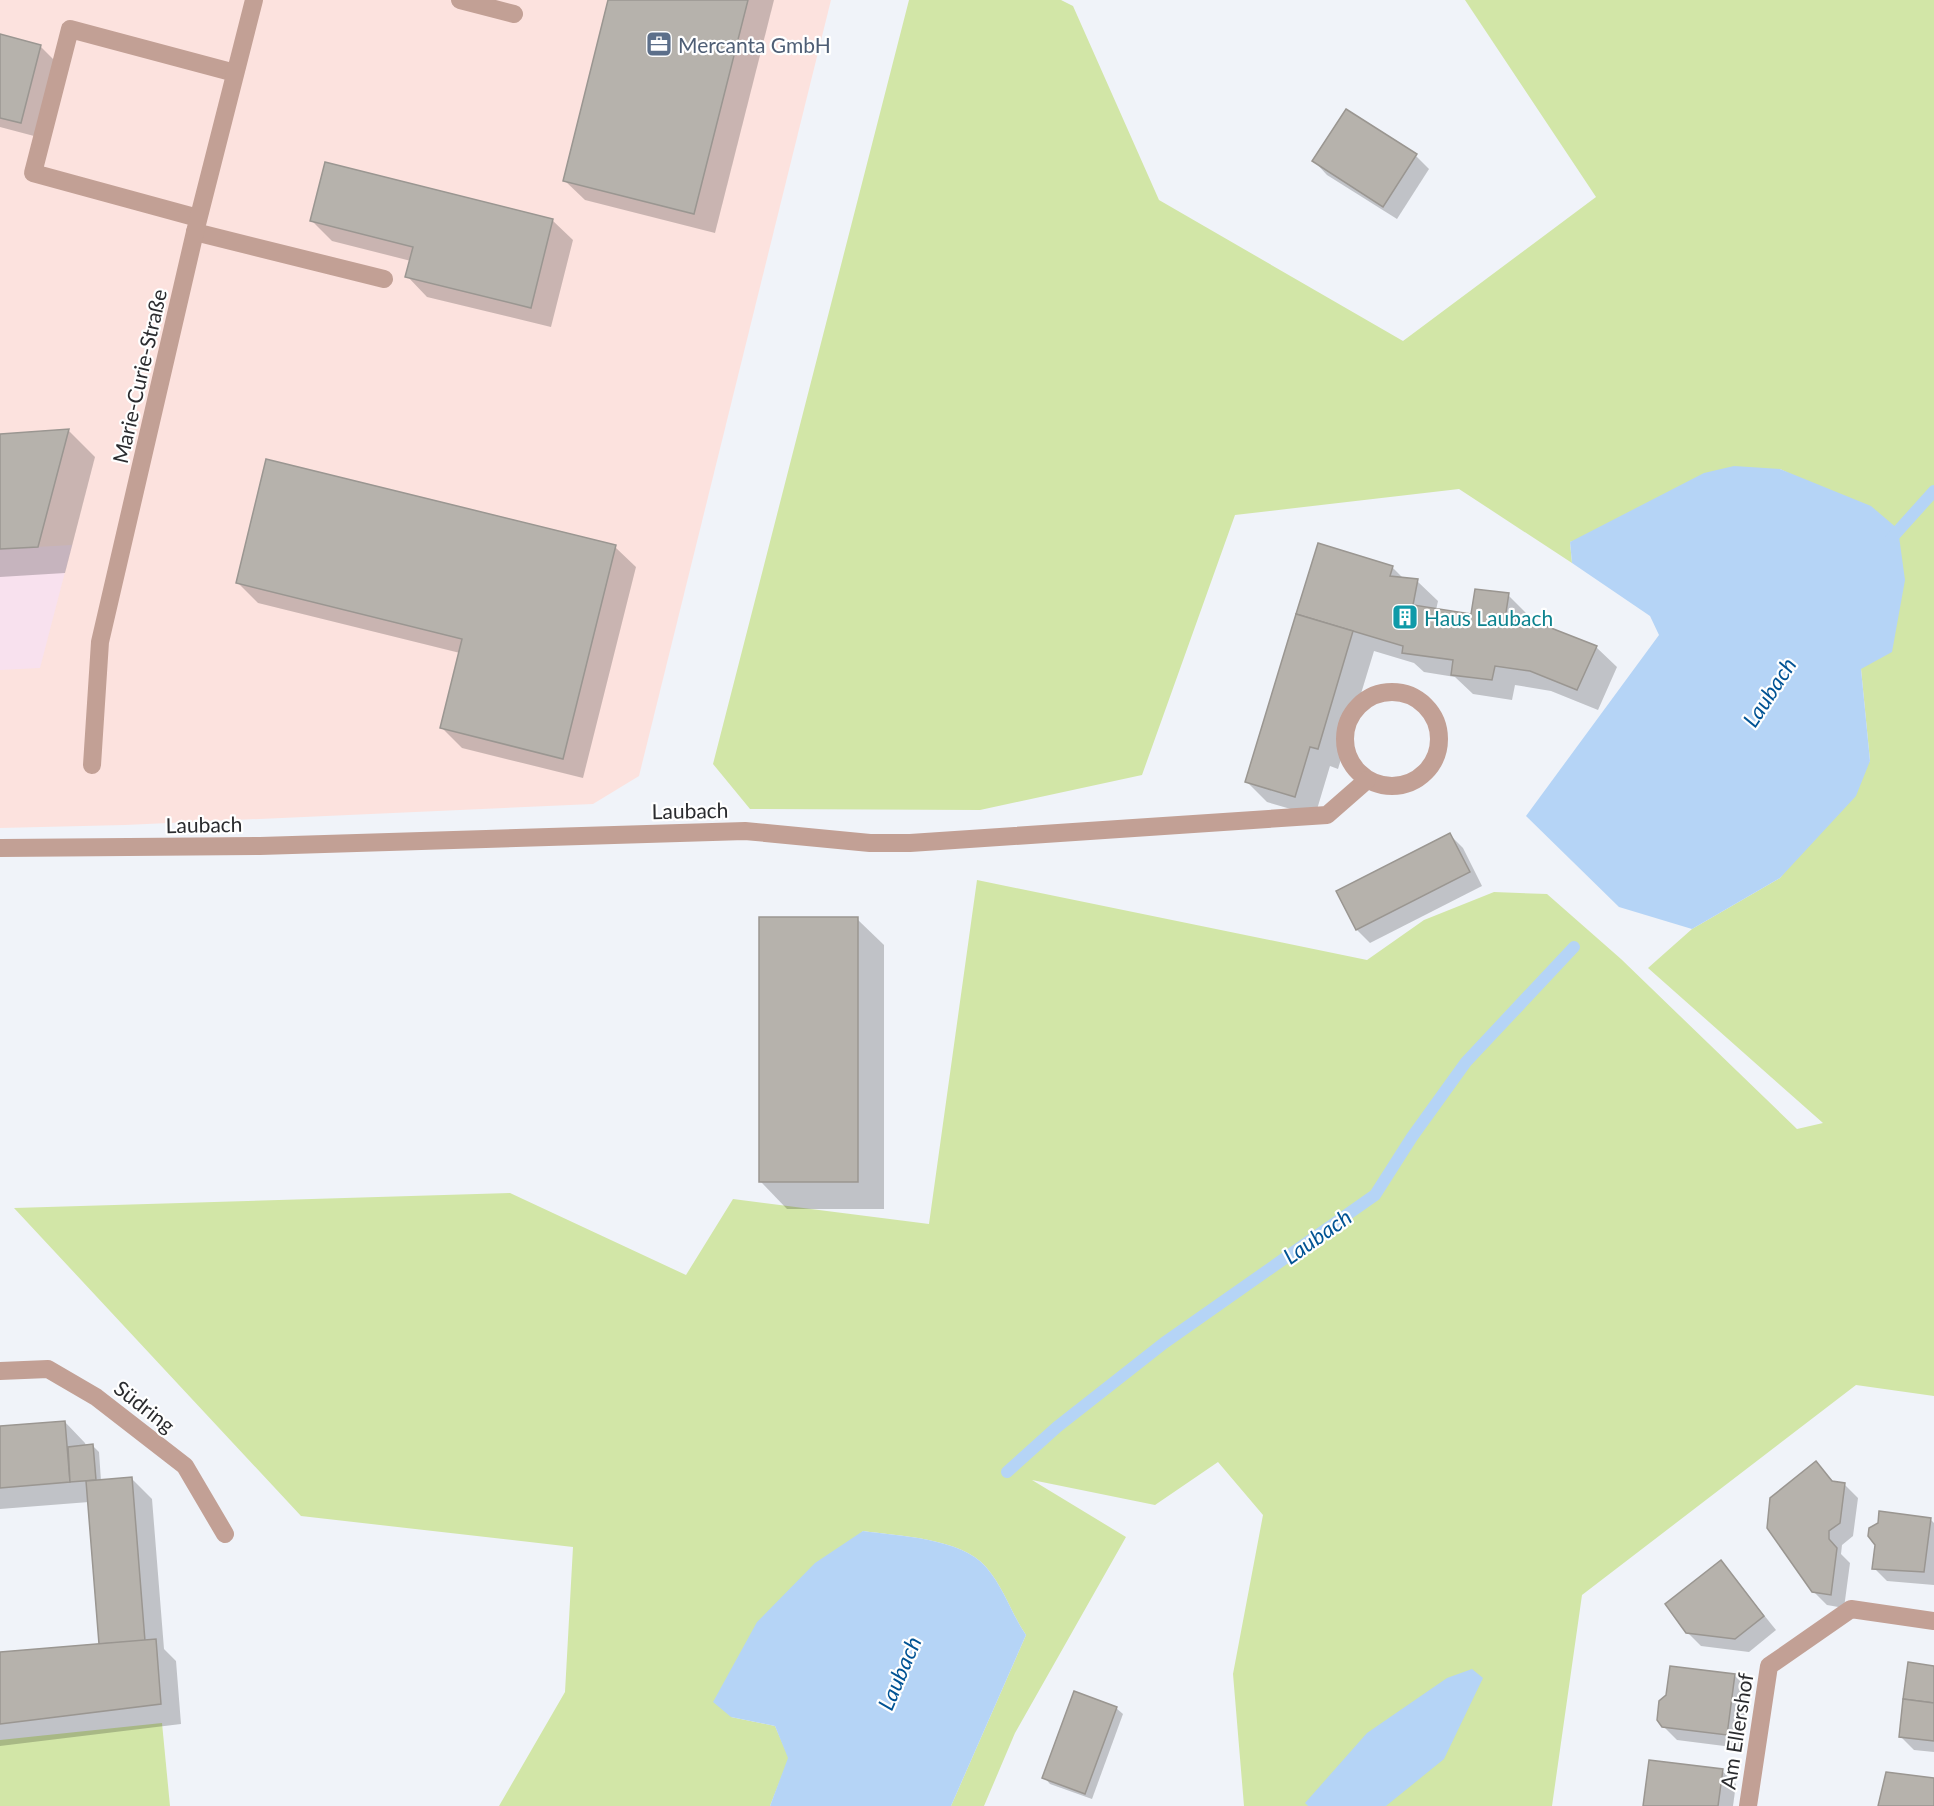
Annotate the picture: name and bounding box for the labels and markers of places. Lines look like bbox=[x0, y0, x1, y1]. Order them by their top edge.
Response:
office icon: Mercanta GmbH bbox=[644, 29, 674, 59]
place label: Mercanta GmbH bbox=[678, 32, 831, 57]
building icon: Haus Laubach bbox=[1390, 602, 1420, 632]
place label: Haus Laubach bbox=[1424, 605, 1553, 630]

